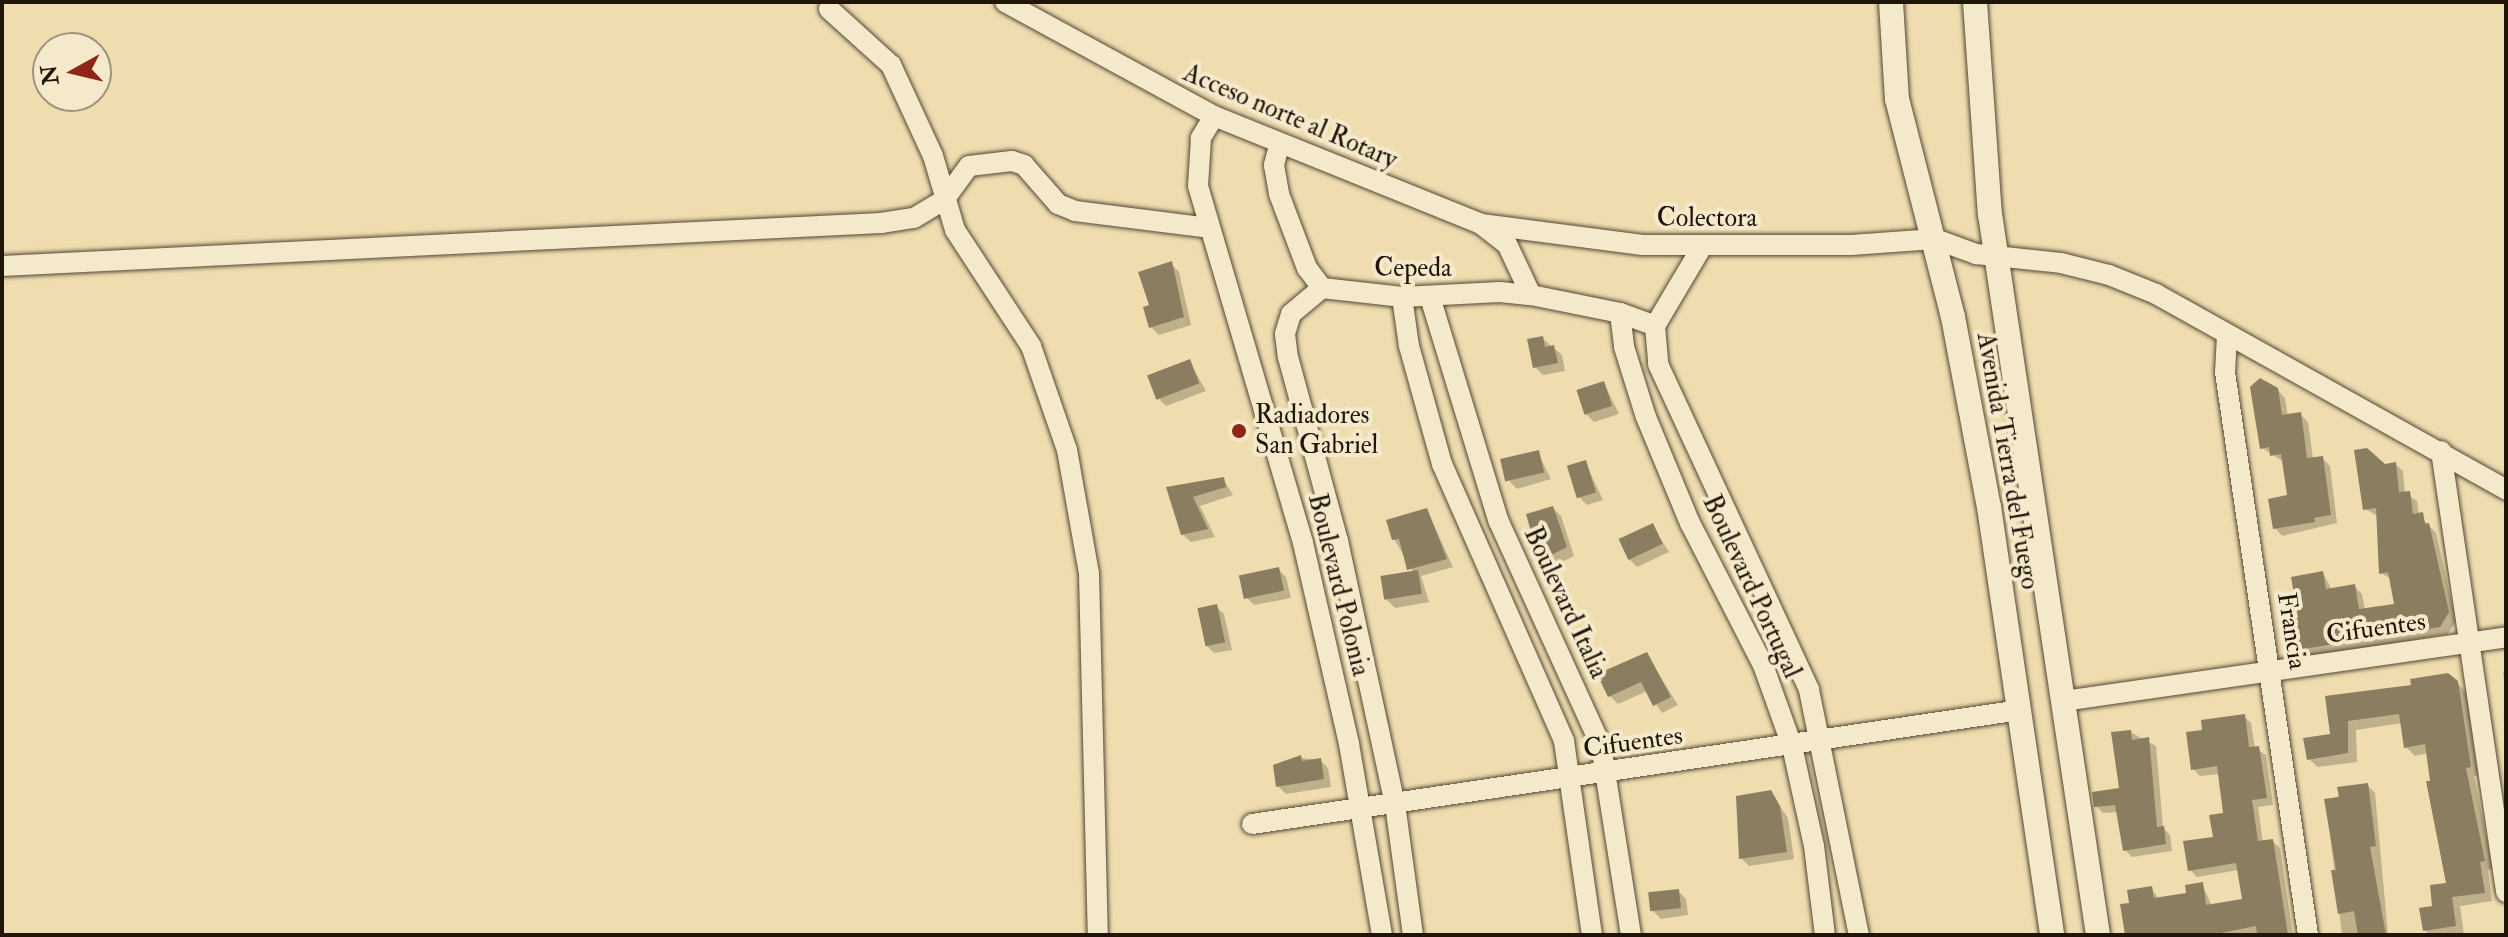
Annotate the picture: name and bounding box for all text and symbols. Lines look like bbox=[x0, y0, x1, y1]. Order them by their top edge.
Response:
north arrow bbox=[32, 32, 112, 112]
street label: Acceso norte al Rotary bbox=[1178, 58, 1402, 176]
text: N bbox=[35, 63, 65, 87]
street label: Colectora bbox=[1657, 203, 1757, 235]
street label: Cepeda bbox=[1374, 253, 1452, 285]
street label: Avenida Tierra del Fuego bbox=[1969, 330, 2045, 592]
place label: Radiadores San Gabriel bbox=[1255, 400, 1378, 462]
marker: Radiadores San Gabriel bbox=[1230, 422, 1248, 440]
street label: Boulevard Portugal bbox=[1695, 490, 1807, 684]
street label: Boulevard Polonia bbox=[1300, 491, 1376, 679]
street label: Boulevard Italia bbox=[1516, 522, 1614, 684]
street label: Francia bbox=[2270, 590, 2312, 672]
street label: Cifuentes bbox=[2324, 607, 2428, 651]
street label: Cifuentes bbox=[1581, 721, 1685, 765]

